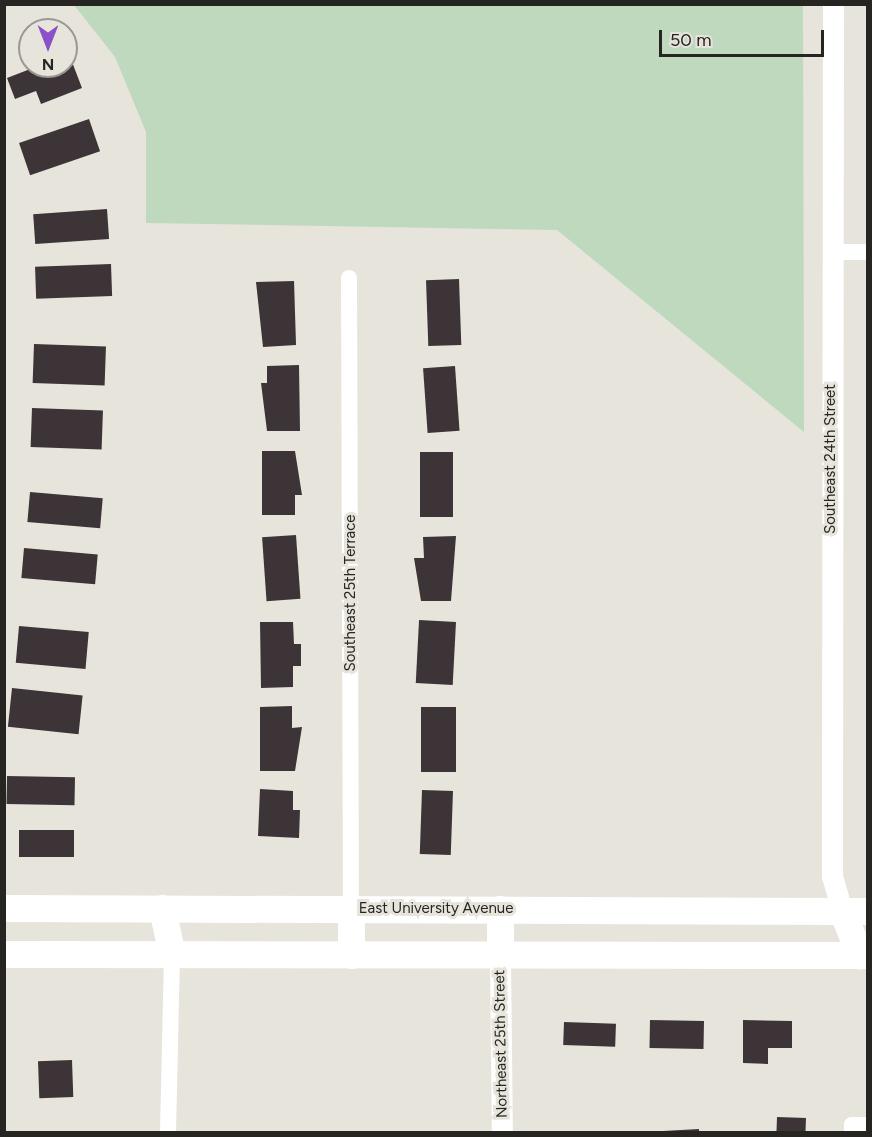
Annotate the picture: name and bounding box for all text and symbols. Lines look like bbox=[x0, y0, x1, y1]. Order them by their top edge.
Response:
north arrow bbox=[18, 18, 78, 78]
scale bar bbox=[662, 18, 827, 56]
text: 50 m bbox=[670, 29, 712, 51]
text: N bbox=[42, 55, 54, 74]
street label: Southeast 24th Street bbox=[822, 384, 840, 534]
street label: Southeast 25th Terrace bbox=[342, 515, 360, 671]
street label: East University Avenue bbox=[359, 900, 513, 918]
street label: Northeast 25th Street bbox=[491, 970, 511, 1118]

